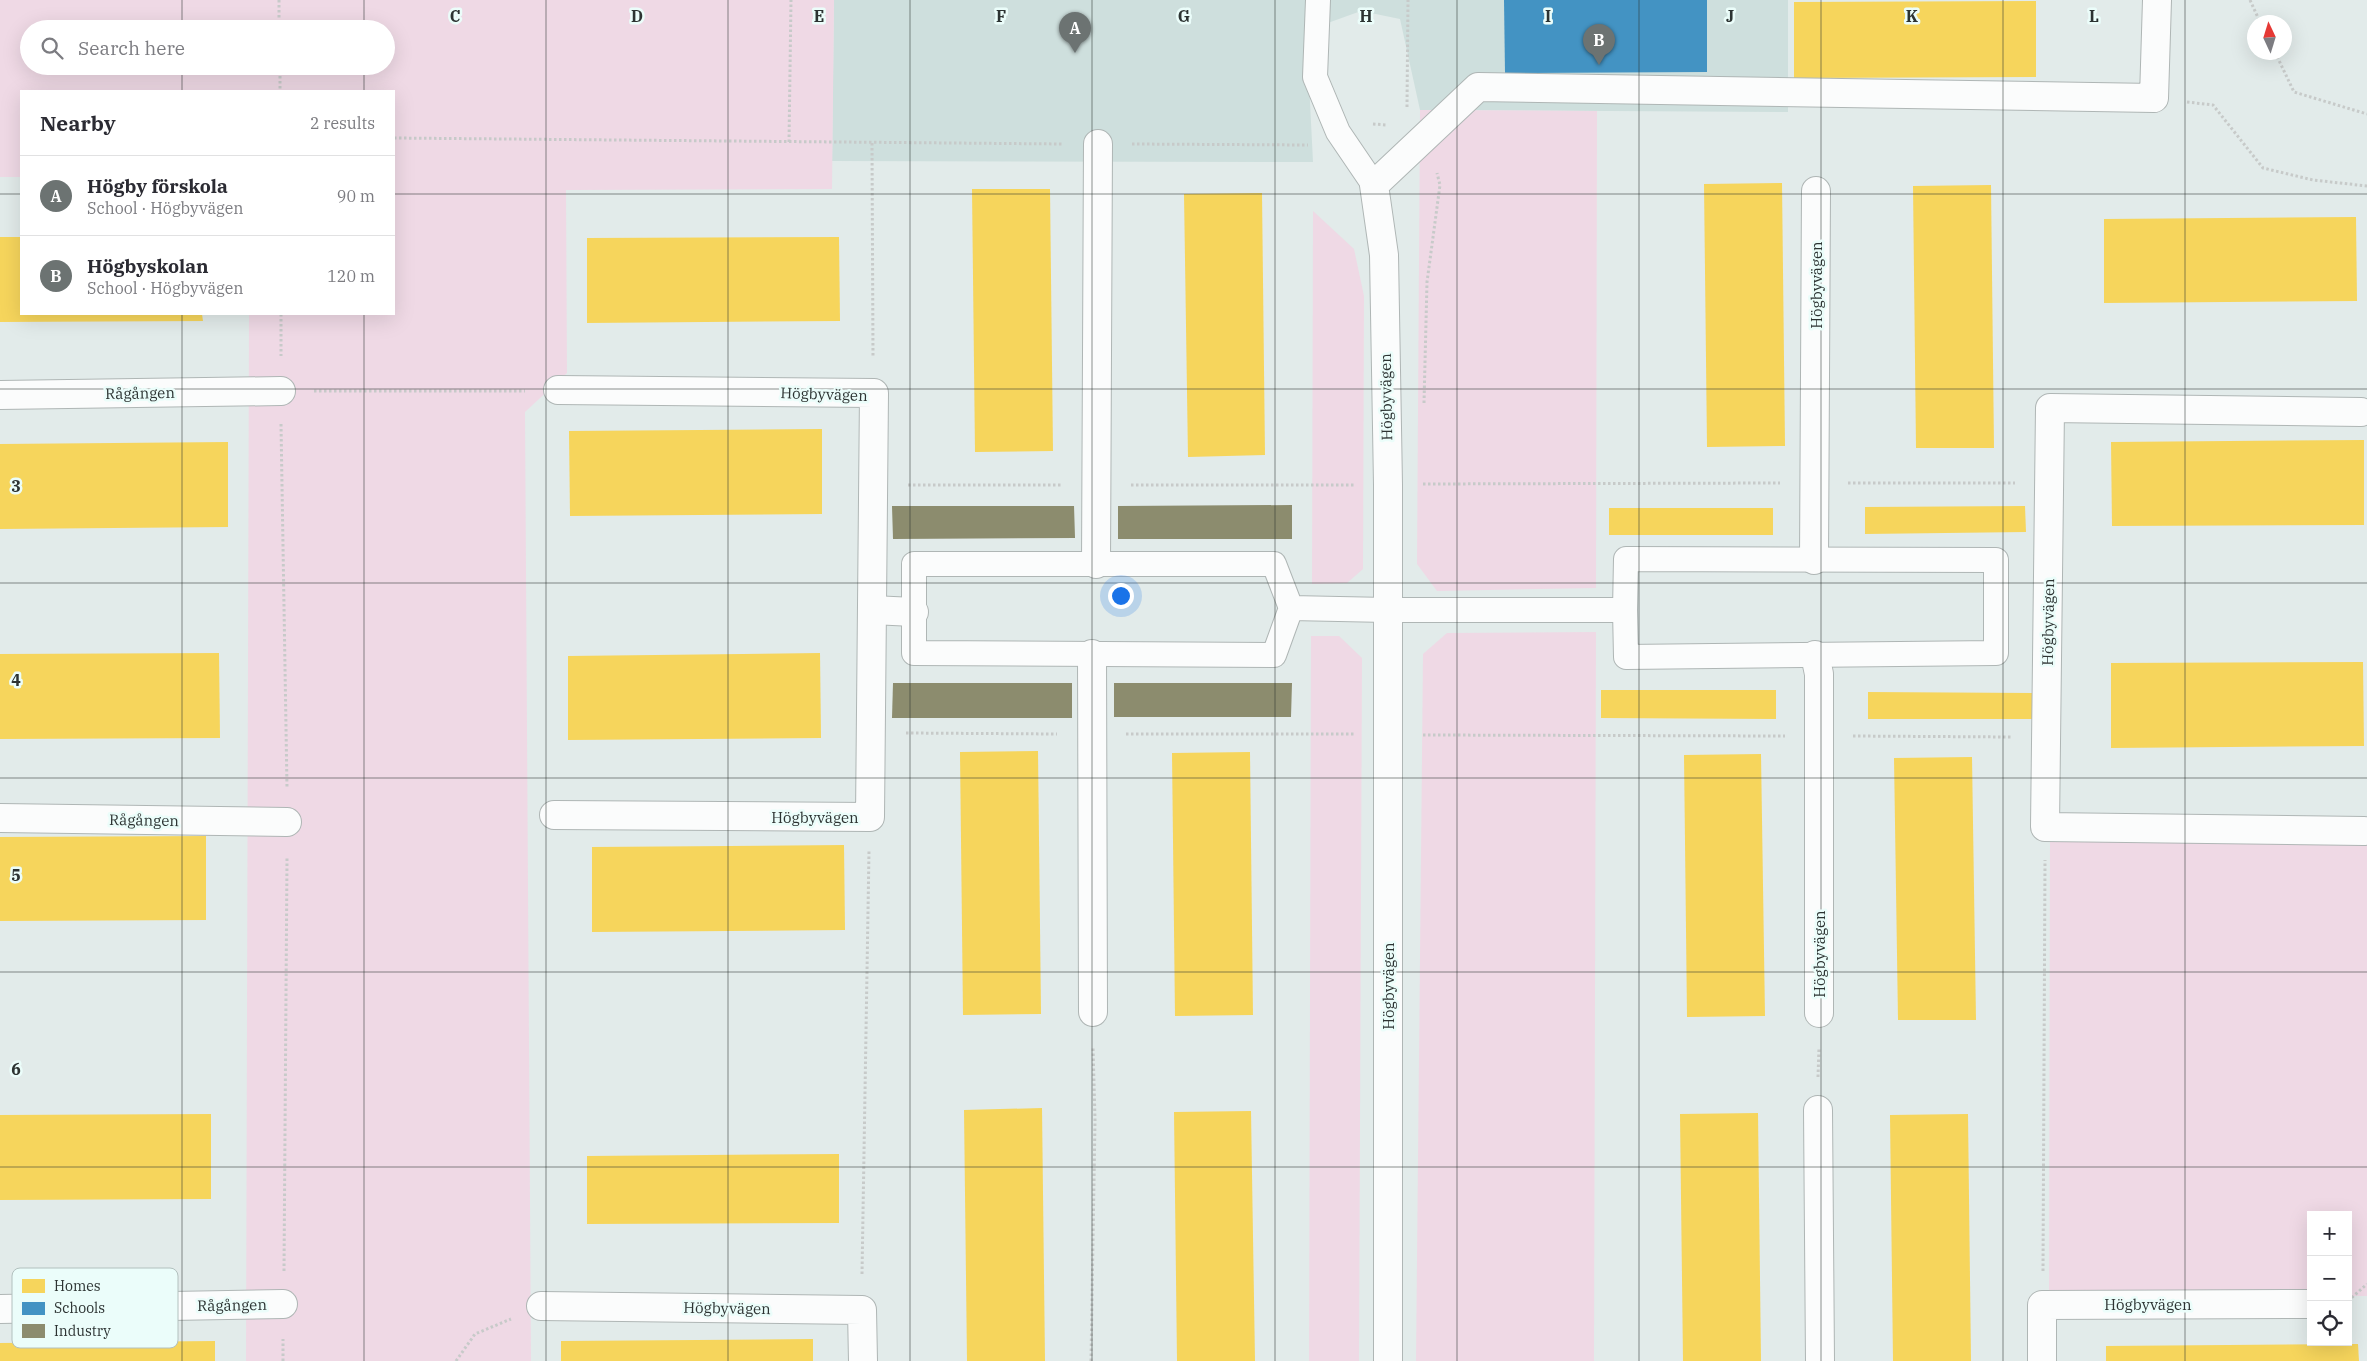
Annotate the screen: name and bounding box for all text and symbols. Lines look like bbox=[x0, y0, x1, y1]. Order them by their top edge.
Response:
text: C bbox=[450, 6, 460, 26]
text: D bbox=[631, 6, 643, 26]
text: E bbox=[814, 6, 824, 26]
text: F bbox=[996, 6, 1006, 26]
text: G bbox=[1178, 6, 1190, 26]
text: H bbox=[1360, 6, 1373, 26]
text: I bbox=[1545, 6, 1551, 26]
text: J bbox=[1726, 6, 1734, 26]
text: K bbox=[1906, 6, 1919, 26]
text: L bbox=[2089, 6, 2099, 26]
pin: A bbox=[1059, 12, 1091, 53]
north arrow bbox=[2247, 15, 2292, 60]
search box bbox=[20, 20, 395, 75]
pin: B bbox=[1583, 24, 1615, 65]
icon: search bbox=[38, 34, 66, 62]
text: Search here bbox=[78, 36, 185, 60]
text: Nearby bbox=[40, 109, 116, 137]
text: 2 results bbox=[310, 113, 375, 133]
text: Högby förskola bbox=[87, 174, 228, 198]
text: A bbox=[50, 186, 62, 206]
text: 90 m bbox=[337, 186, 375, 206]
text: School · Högbyvägen bbox=[87, 198, 243, 218]
street label: Högbyvägen bbox=[1807, 241, 1826, 329]
text: Högbyskolan bbox=[87, 254, 209, 278]
text: B bbox=[50, 266, 62, 286]
text: 120 m bbox=[327, 266, 375, 286]
text: School · Högbyvägen bbox=[87, 278, 243, 298]
street label: Högbyvägen bbox=[1376, 353, 1396, 441]
street label: Rågången bbox=[105, 383, 175, 403]
street label: Högbyvägen bbox=[780, 383, 868, 405]
text: 3 bbox=[11, 476, 21, 496]
street label: Högbyvägen bbox=[2038, 578, 2058, 666]
your location bbox=[1108, 583, 1134, 609]
text: 4 bbox=[11, 670, 21, 690]
street label: Högbyvägen bbox=[771, 808, 859, 827]
street label: Rågången bbox=[109, 810, 179, 830]
text: 5 bbox=[11, 865, 21, 885]
street label: Högbyvägen bbox=[1810, 910, 1829, 998]
street label: Högbyvägen bbox=[1379, 942, 1398, 1030]
text: 6 bbox=[11, 1059, 21, 1079]
map controls bbox=[2307, 1211, 2352, 1346]
button: + bbox=[2307, 1211, 2352, 1256]
button: − bbox=[2307, 1256, 2352, 1301]
legend bbox=[12, 1268, 178, 1348]
text: Homes bbox=[54, 1277, 101, 1295]
street label: Rågången bbox=[197, 1295, 267, 1315]
street label: Högbyvägen bbox=[2104, 1295, 2192, 1314]
street label: Högbyvägen bbox=[683, 1298, 771, 1318]
text: Schools bbox=[54, 1299, 105, 1317]
button: locate bbox=[2307, 1301, 2352, 1346]
text: Industry bbox=[54, 1322, 111, 1340]

